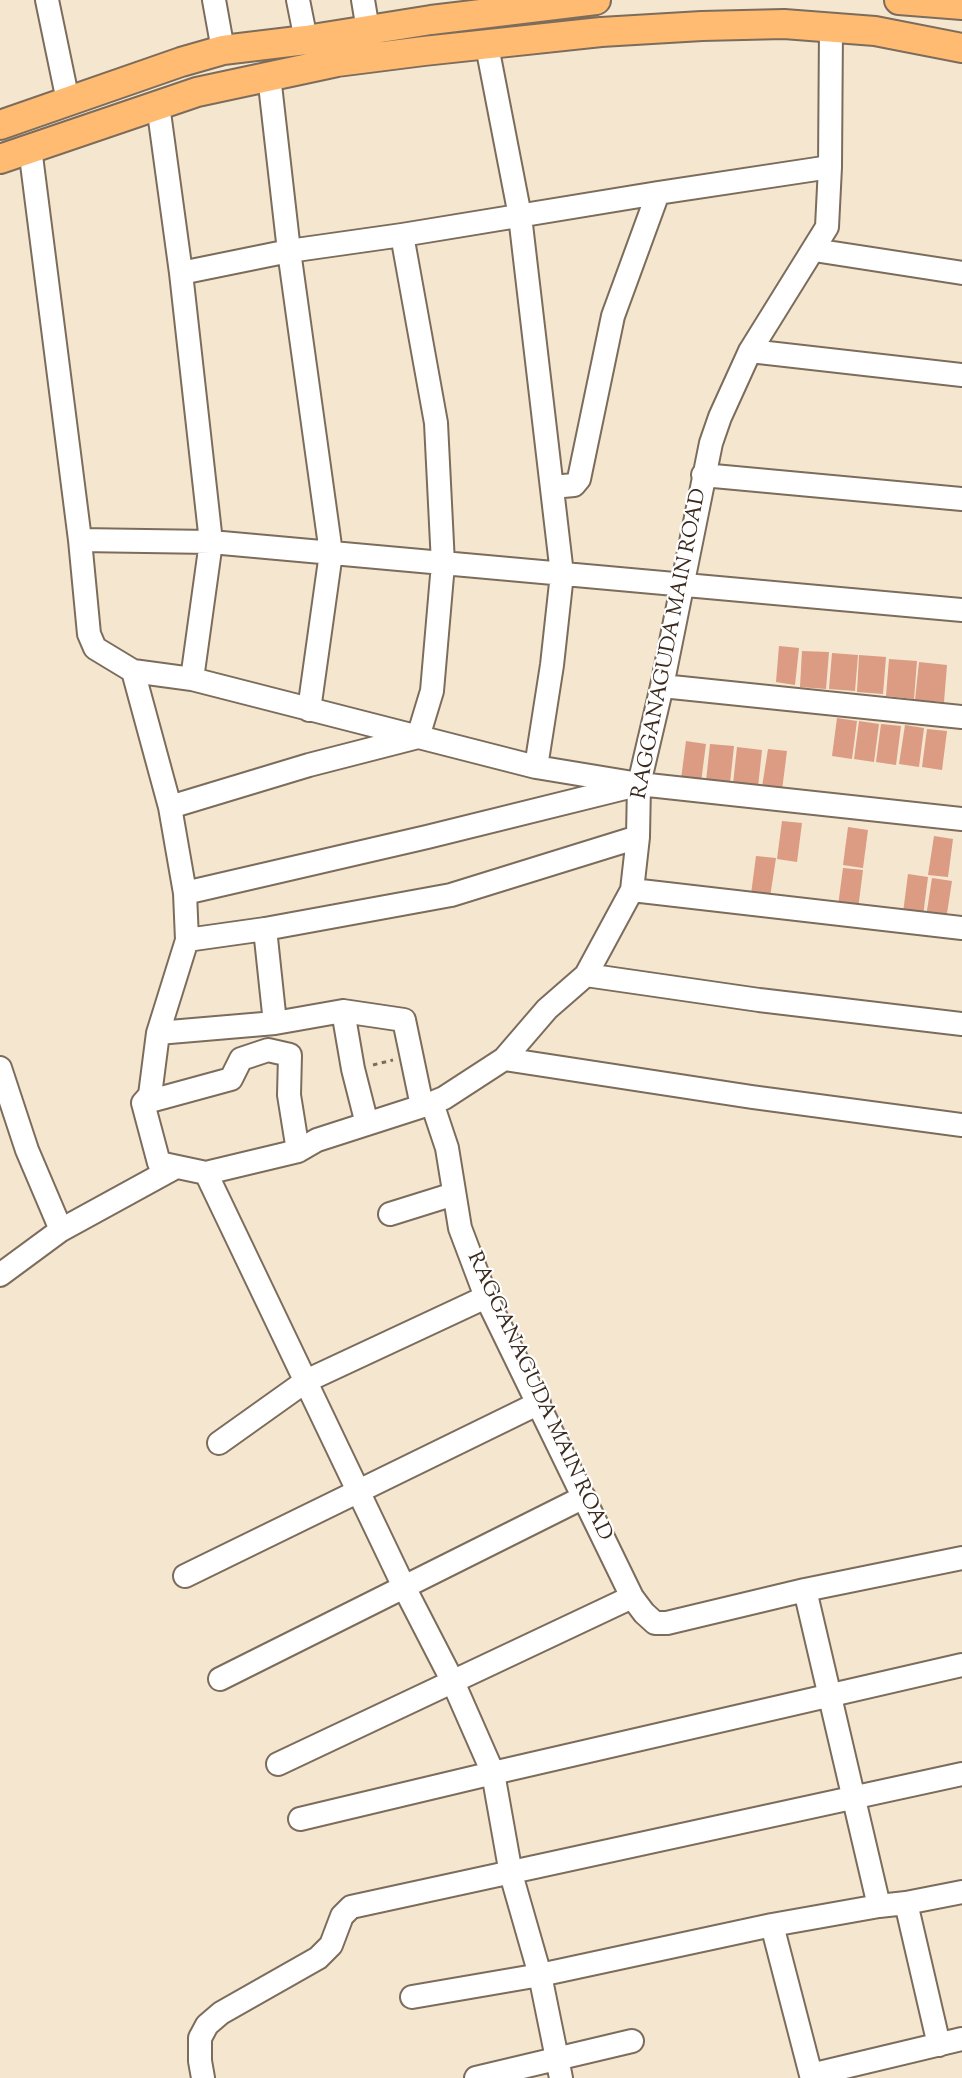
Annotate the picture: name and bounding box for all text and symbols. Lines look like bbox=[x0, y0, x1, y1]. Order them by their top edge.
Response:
street label: RAGGANAGUDA MAIN ROAD bbox=[628, 487, 714, 801]
street label: RAGGANAGUDA MAIN ROAD bbox=[460, 1249, 616, 1545]

